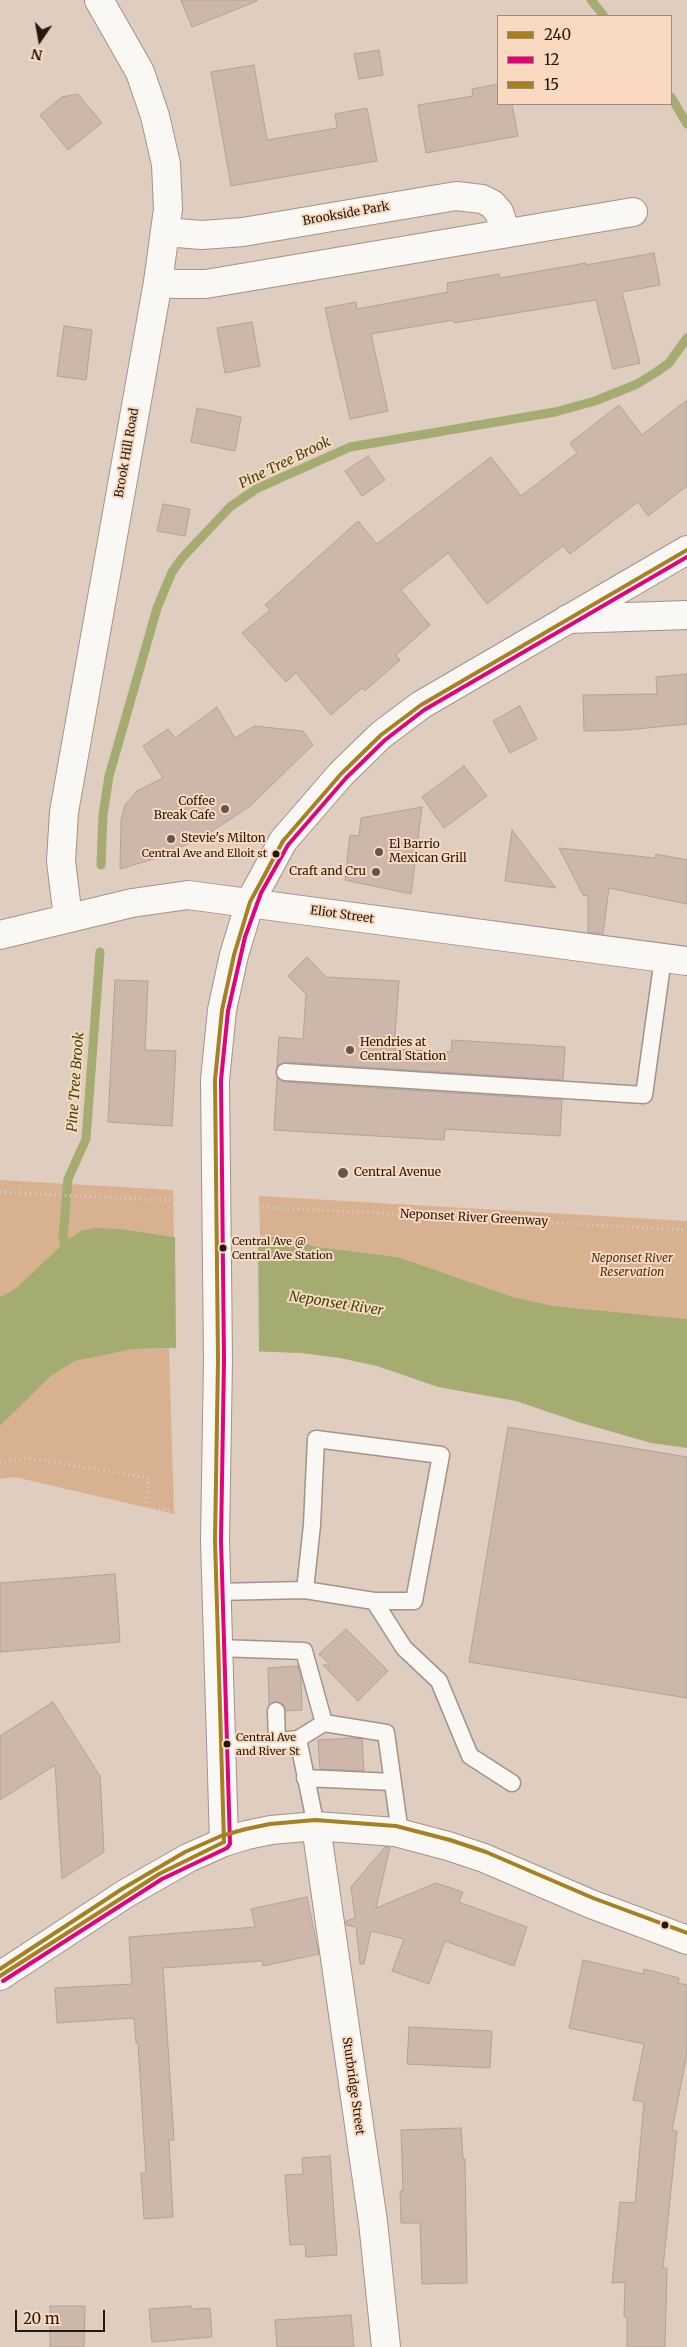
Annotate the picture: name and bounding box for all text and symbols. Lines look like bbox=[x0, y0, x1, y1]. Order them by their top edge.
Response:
north arrow bbox=[15, 15, 65, 65]
legend bbox=[497, 15, 672, 105]
text: 240 bbox=[544, 25, 571, 44]
text: N bbox=[30, 45, 44, 65]
text: 12 bbox=[544, 50, 560, 69]
text: 15 bbox=[544, 75, 559, 94]
street label: Brookside Park bbox=[302, 199, 390, 229]
street label: Brook Hill Road bbox=[112, 407, 142, 499]
water label: Pine Tree Brook bbox=[236, 433, 334, 493]
place label: Coffee Break Cafe bbox=[154, 795, 215, 823]
marker: Coffee Break Cafe bbox=[219, 803, 231, 815]
place label: Stevie's Milton bbox=[181, 832, 266, 846]
marker: Stevie's Milton bbox=[165, 833, 177, 845]
place label: El Barrio Mexican Grill bbox=[389, 838, 467, 866]
marker: El Barrio Mexican Grill bbox=[373, 846, 385, 858]
place label: Central Ave and Elloit st bbox=[142, 847, 267, 861]
marker: Central Ave and Elloit st bbox=[271, 849, 281, 859]
place label: Craft and Cru bbox=[289, 865, 366, 879]
marker: Craft and Cru bbox=[370, 866, 382, 878]
street label: Eliot Street bbox=[309, 903, 375, 927]
water label: Pine Tree Brook bbox=[64, 1031, 88, 1133]
place label: Hendries at Central Station bbox=[360, 1036, 446, 1064]
marker: Hendries at Central Station bbox=[344, 1044, 356, 1056]
marker: Central Avenue bbox=[336, 1166, 350, 1180]
place label: Central Avenue bbox=[354, 1166, 441, 1180]
street label: Neponset River Greenway bbox=[399, 1207, 549, 1229]
place label: Central Ave @ Central Ave Station bbox=[232, 1235, 333, 1261]
marker: Central Ave @ Central Ave Station bbox=[218, 1243, 228, 1253]
park label: Neponset River Reservation bbox=[591, 1252, 673, 1280]
water label: Neponset River bbox=[288, 1288, 384, 1320]
place label: Central Ave and River St bbox=[236, 1731, 300, 1757]
marker: Central Ave and River St bbox=[222, 1739, 232, 1749]
unlabelled marker bbox=[660, 1920, 670, 1930]
street label: Sturbridge Street bbox=[339, 2036, 367, 2136]
scale bar bbox=[18, 2300, 108, 2332]
text: 20 m bbox=[23, 2309, 60, 2328]

